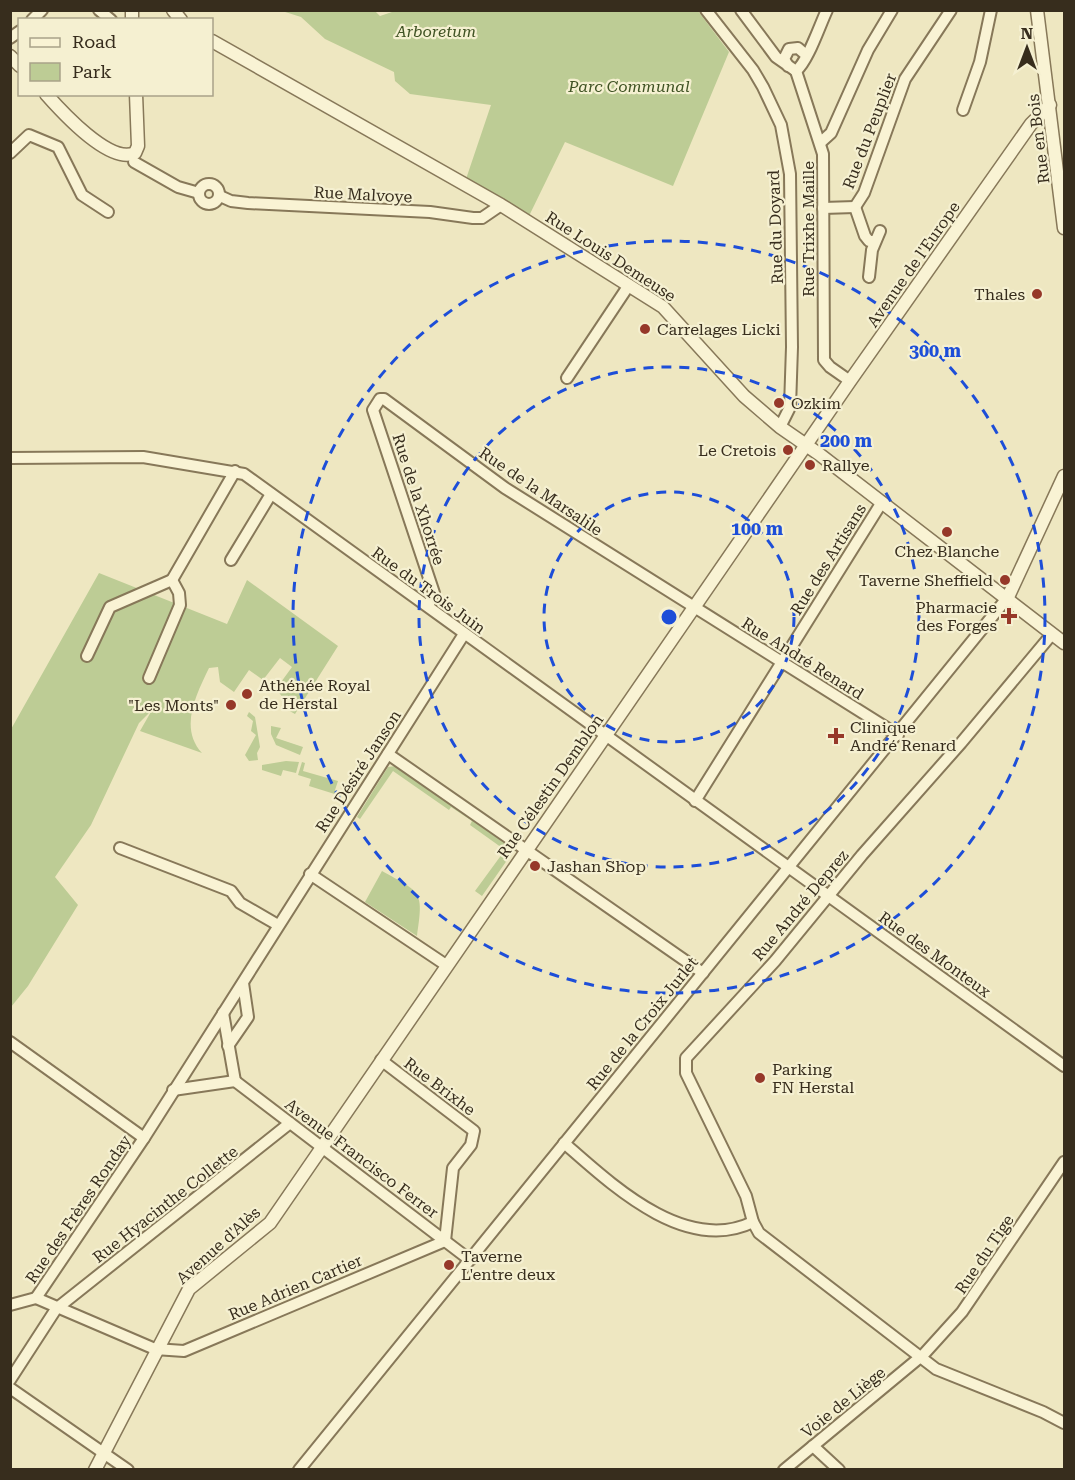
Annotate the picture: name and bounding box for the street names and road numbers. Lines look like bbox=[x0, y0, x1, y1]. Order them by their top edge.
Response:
street label: Rue du Peuplier bbox=[839, 70, 900, 192]
street label: Rue en Bois bbox=[1024, 93, 1053, 185]
street label: Rue Trixhe Maille bbox=[799, 161, 818, 297]
street label: Rue du Doyard bbox=[764, 170, 787, 284]
street label: Rue Malvoye bbox=[313, 182, 413, 207]
street label: Avenue de l'Europe bbox=[863, 198, 964, 331]
street label: Rue Louis Demeuse bbox=[542, 207, 679, 306]
street label: Rue de la Xhorrée bbox=[388, 431, 449, 567]
street label: Rue de la Marsalile bbox=[475, 443, 606, 540]
street label: Rue des Artisans bbox=[787, 500, 870, 618]
street label: Rue du Trois Juin bbox=[368, 543, 489, 638]
street label: Rue André Renard bbox=[738, 613, 867, 704]
street label: Rue Désiré Janson bbox=[312, 707, 405, 836]
street label: Rue Célestin Demblon bbox=[493, 711, 607, 862]
street label: Rue André Deprez bbox=[748, 846, 853, 965]
street label: Rue des Monteux bbox=[875, 907, 995, 1002]
street label: Rue de la Croix Jurlet bbox=[583, 953, 702, 1094]
street label: Rue Brixhe bbox=[400, 1053, 479, 1120]
street label: Avenue Francisco Ferrer bbox=[281, 1095, 442, 1222]
street label: Rue des Frères Ronday bbox=[22, 1131, 135, 1287]
street label: Rue Hyacinthe Collette bbox=[89, 1142, 242, 1267]
street label: Avenue d'Alès bbox=[172, 1202, 264, 1288]
street label: Rue du Tige bbox=[951, 1211, 1018, 1297]
street label: Rue Adrien Cartier bbox=[226, 1251, 365, 1324]
street label: Voie de Liège bbox=[798, 1363, 889, 1442]

